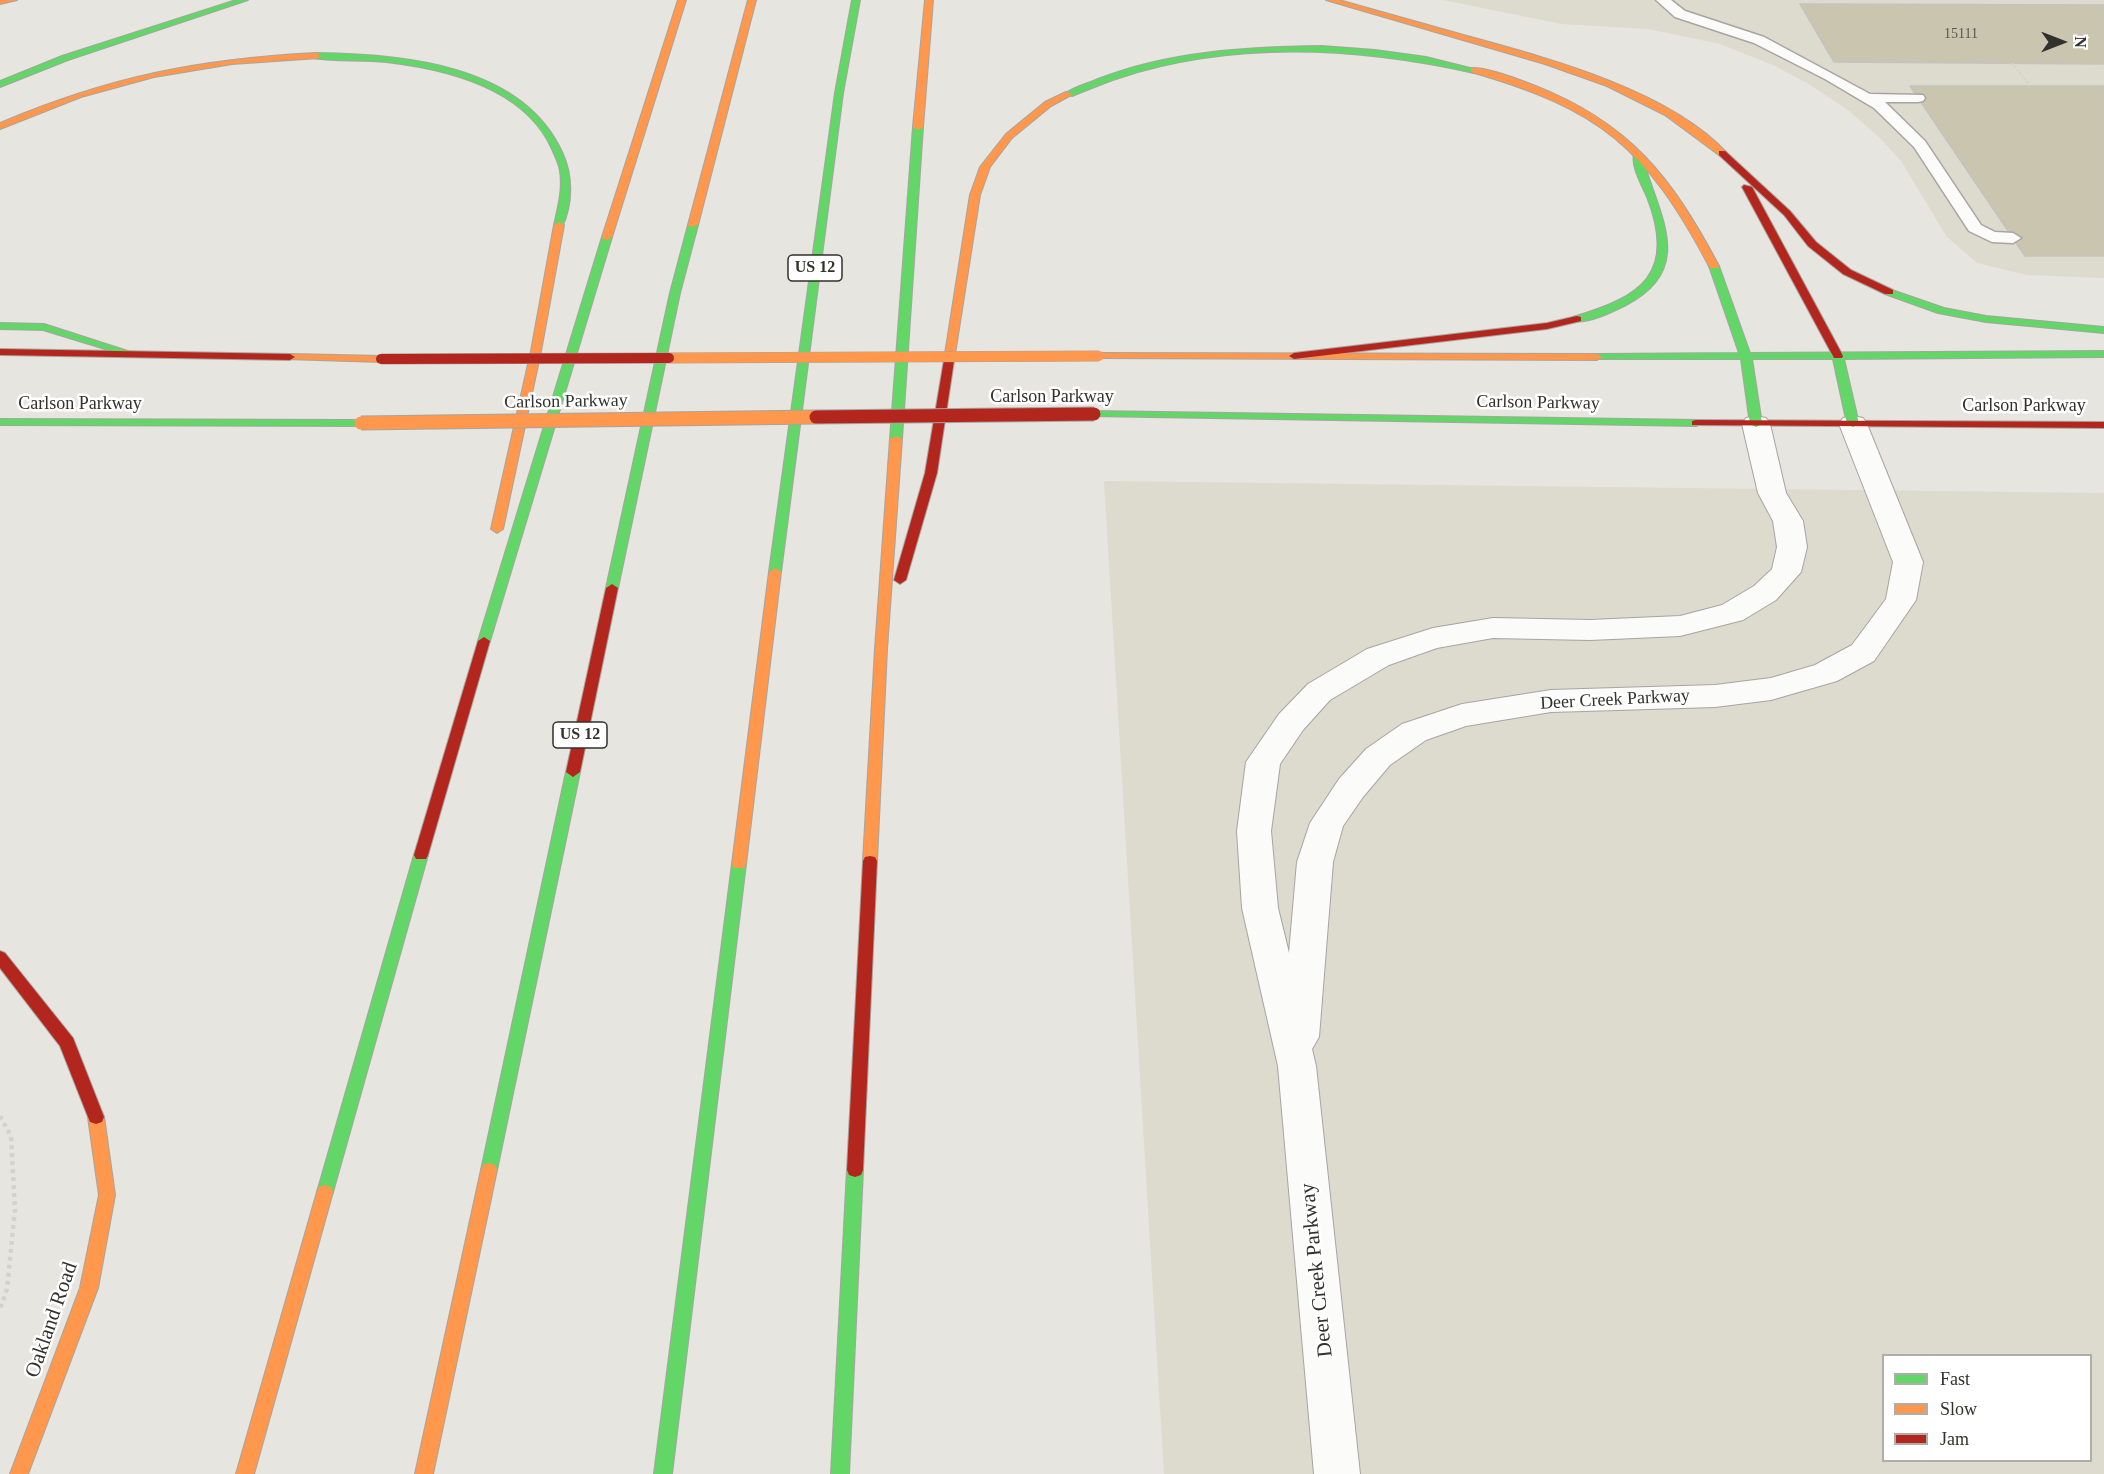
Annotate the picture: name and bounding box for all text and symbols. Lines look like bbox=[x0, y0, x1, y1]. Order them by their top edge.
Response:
north arrow bbox=[2032, 12, 2092, 72]
house number: 15111 bbox=[1944, 26, 1978, 42]
text: N bbox=[2072, 36, 2089, 48]
road number: US 12 bbox=[788, 255, 842, 281]
street label: Carlson Parkway bbox=[990, 386, 1114, 408]
street label: Carlson Parkway bbox=[504, 390, 628, 414]
street label: Carlson Parkway bbox=[1476, 391, 1600, 415]
street label: Carlson Parkway bbox=[18, 393, 142, 415]
street label: Carlson Parkway bbox=[1962, 395, 2086, 417]
street label: Deer Creek Parkway bbox=[1540, 685, 1690, 715]
road number: US 12 bbox=[553, 722, 607, 748]
street label: Deer Creek Parkway bbox=[1295, 1182, 1339, 1358]
street label: Oakland Road bbox=[20, 1259, 84, 1381]
legend bbox=[1882, 1354, 2092, 1462]
text: Fast bbox=[1940, 1369, 1970, 1389]
text: Slow bbox=[1940, 1399, 1977, 1419]
text: Jam bbox=[1940, 1429, 1969, 1449]

